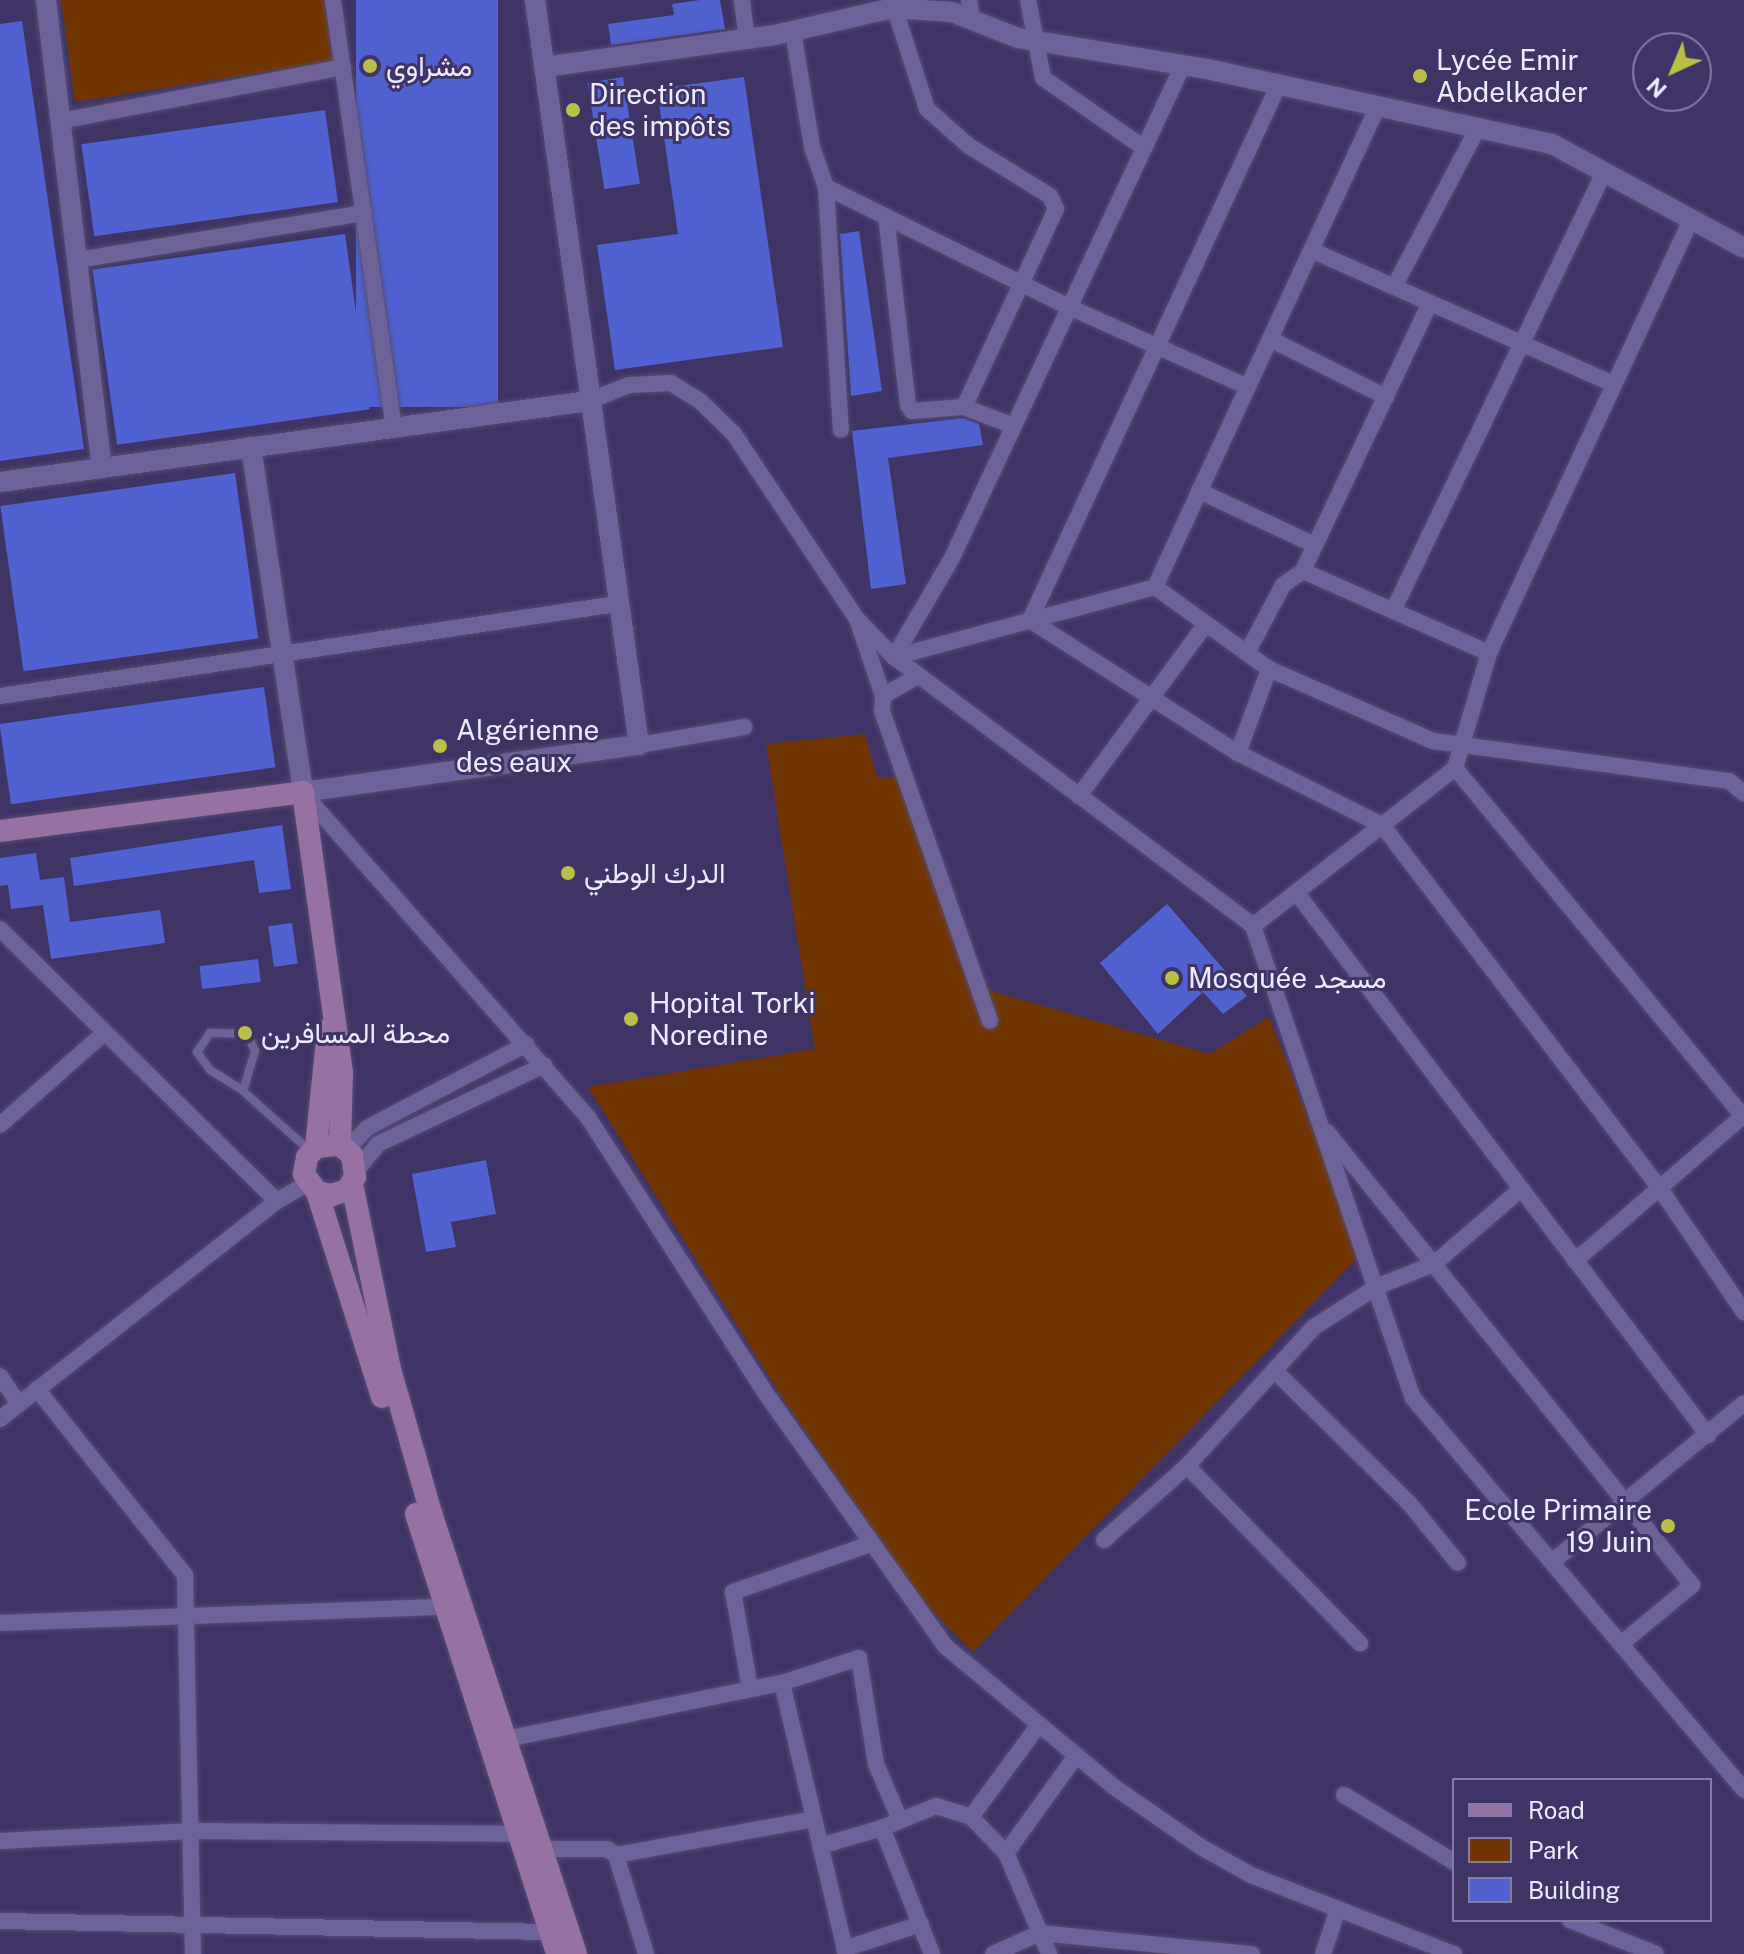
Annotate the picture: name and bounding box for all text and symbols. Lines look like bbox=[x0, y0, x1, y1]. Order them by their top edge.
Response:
north arrow bbox=[1632, 32, 1712, 112]
place label: Lycée Emir Abdelkader bbox=[1436, 43, 1588, 109]
place label: مشراوي bbox=[386, 49, 472, 83]
marker: مشراوي bbox=[361, 57, 379, 75]
marker: Lycée Emir Abdelkader bbox=[1411, 67, 1429, 85]
text: N bbox=[1641, 72, 1672, 103]
place label: Direction des impôts bbox=[589, 77, 731, 143]
marker: Direction des impôts bbox=[564, 101, 582, 119]
place label: Algérienne des eaux bbox=[456, 713, 599, 779]
marker: Algérienne des eaux bbox=[431, 737, 449, 755]
place label: الدرك الوطني bbox=[584, 856, 725, 890]
marker: الدرك الوطني bbox=[559, 864, 577, 882]
place label: Mosquée مسجد bbox=[1188, 961, 1387, 995]
marker: Mosquée مسجد bbox=[1163, 969, 1181, 987]
place label: Hopital Torki Noredine bbox=[649, 986, 815, 1052]
marker: Hopital Torki Noredine bbox=[620, 1008, 642, 1030]
place label: محطة المسافرين bbox=[261, 1016, 450, 1050]
marker: محطة المسافرين bbox=[236, 1024, 254, 1042]
place label: Ecole Primaire 19 Juin bbox=[1464, 1493, 1652, 1559]
marker: Ecole Primaire 19 Juin bbox=[1659, 1517, 1677, 1535]
legend bbox=[1452, 1778, 1712, 1922]
text: Road bbox=[1528, 1796, 1585, 1824]
text: Park bbox=[1528, 1836, 1579, 1864]
text: Building bbox=[1528, 1876, 1620, 1904]

